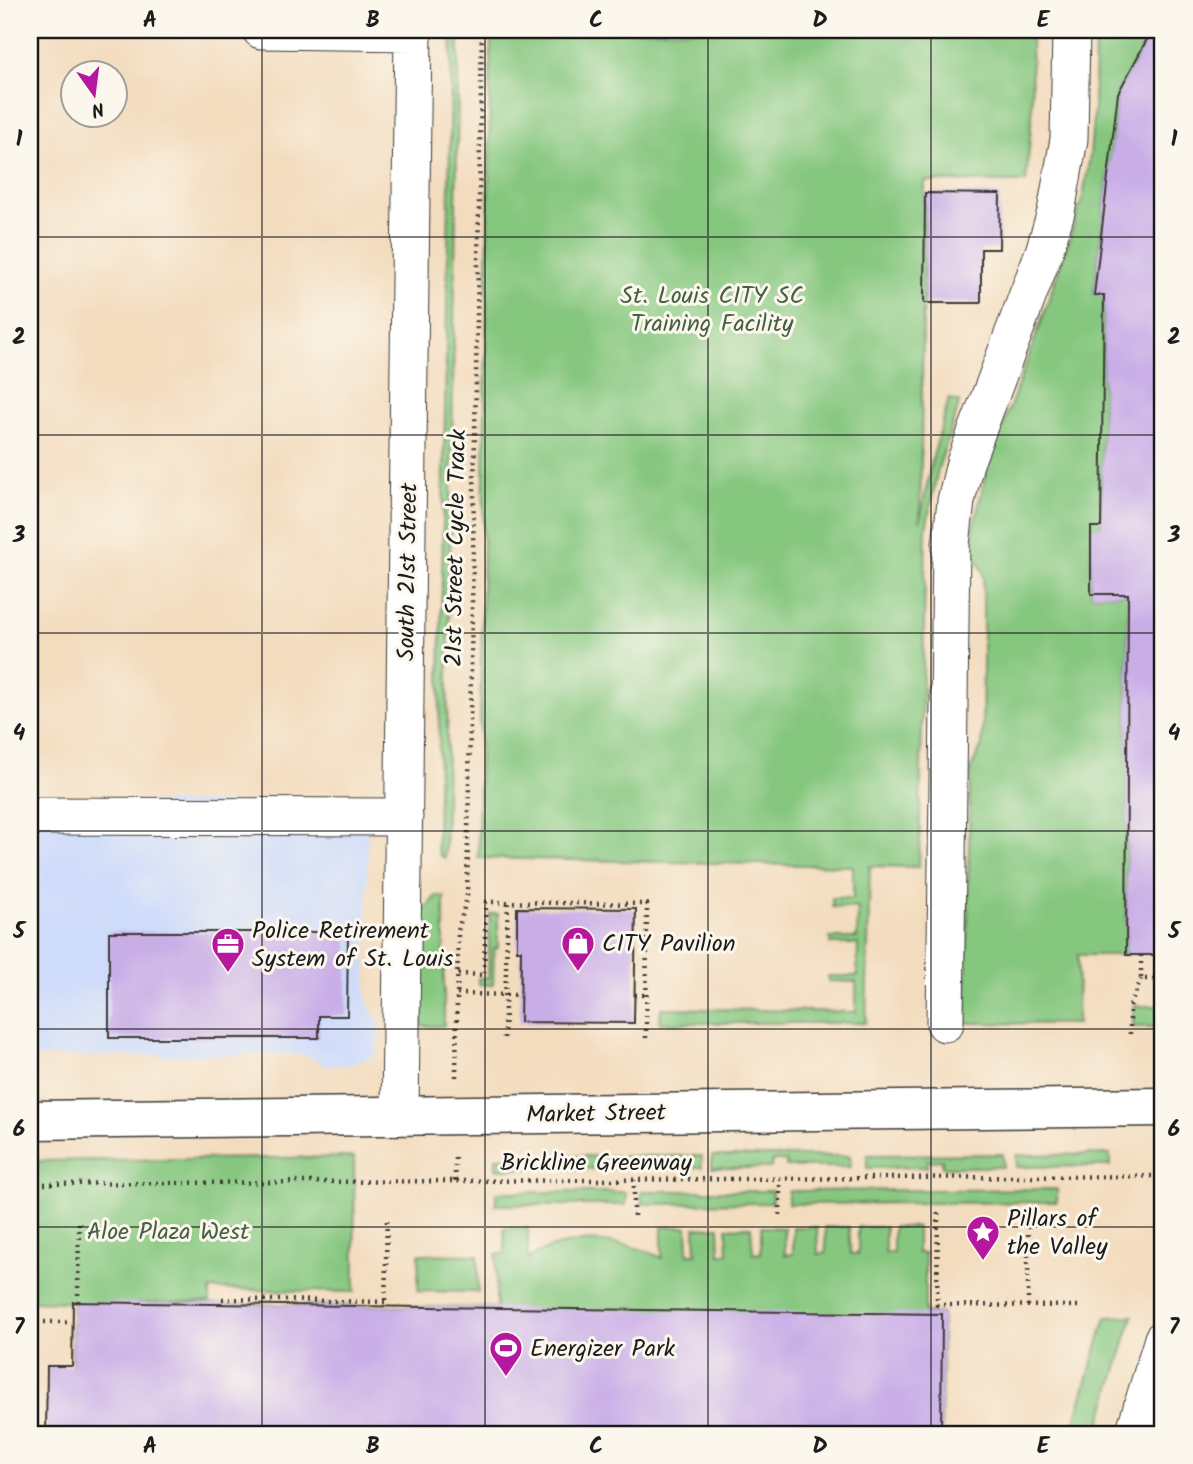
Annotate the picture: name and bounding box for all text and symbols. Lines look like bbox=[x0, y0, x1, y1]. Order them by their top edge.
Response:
text: A bbox=[143, 3, 157, 39]
text: B bbox=[366, 3, 380, 39]
text: C bbox=[589, 3, 603, 39]
text: D bbox=[812, 3, 828, 39]
text: E bbox=[1037, 3, 1051, 39]
north arrow bbox=[60, 60, 130, 130]
text: N bbox=[88, 93, 107, 125]
text: 1 bbox=[16, 122, 23, 158]
text: 1 bbox=[1171, 122, 1178, 158]
park label: St. Louis CITY SC Training Facility bbox=[620, 277, 804, 344]
text: 2 bbox=[12, 320, 26, 356]
text: 2 bbox=[1167, 320, 1181, 356]
street label: 21st Street Cycle Track bbox=[435, 428, 478, 667]
street label: South 21st Street bbox=[387, 482, 430, 662]
text: 3 bbox=[12, 518, 26, 554]
text: 3 bbox=[1167, 518, 1181, 554]
text: 4 bbox=[13, 716, 26, 752]
text: 4 bbox=[1168, 716, 1181, 752]
place label: Police Retirement System of St. Louis bbox=[252, 912, 453, 979]
text: 5 bbox=[12, 914, 27, 950]
text: 5 bbox=[1167, 914, 1182, 950]
shop icon: CITY Pavilion bbox=[559, 924, 597, 973]
office icon: Police Retirement System of St. Louis bbox=[209, 925, 247, 974]
place label: CITY Pavilion bbox=[602, 925, 735, 964]
street label: Market Street bbox=[526, 1094, 667, 1135]
text: 6 bbox=[13, 1112, 25, 1148]
text: 6 bbox=[1168, 1112, 1180, 1148]
street label: Brickline Greenway bbox=[500, 1144, 692, 1183]
place label: Pillars of the Valley bbox=[1007, 1200, 1108, 1267]
park label: Aloe Plaza West bbox=[87, 1213, 250, 1252]
place icon: Pillars of the Valley bbox=[964, 1213, 1002, 1262]
text: 7 bbox=[14, 1310, 26, 1346]
text: 7 bbox=[1169, 1310, 1181, 1346]
sports icon: Energizer Park bbox=[487, 1329, 525, 1378]
place label: Energizer Park bbox=[530, 1330, 676, 1369]
text: A bbox=[143, 1429, 157, 1464]
text: B bbox=[366, 1429, 380, 1464]
text: C bbox=[589, 1429, 603, 1464]
text: D bbox=[812, 1429, 828, 1464]
text: E bbox=[1037, 1429, 1051, 1464]

